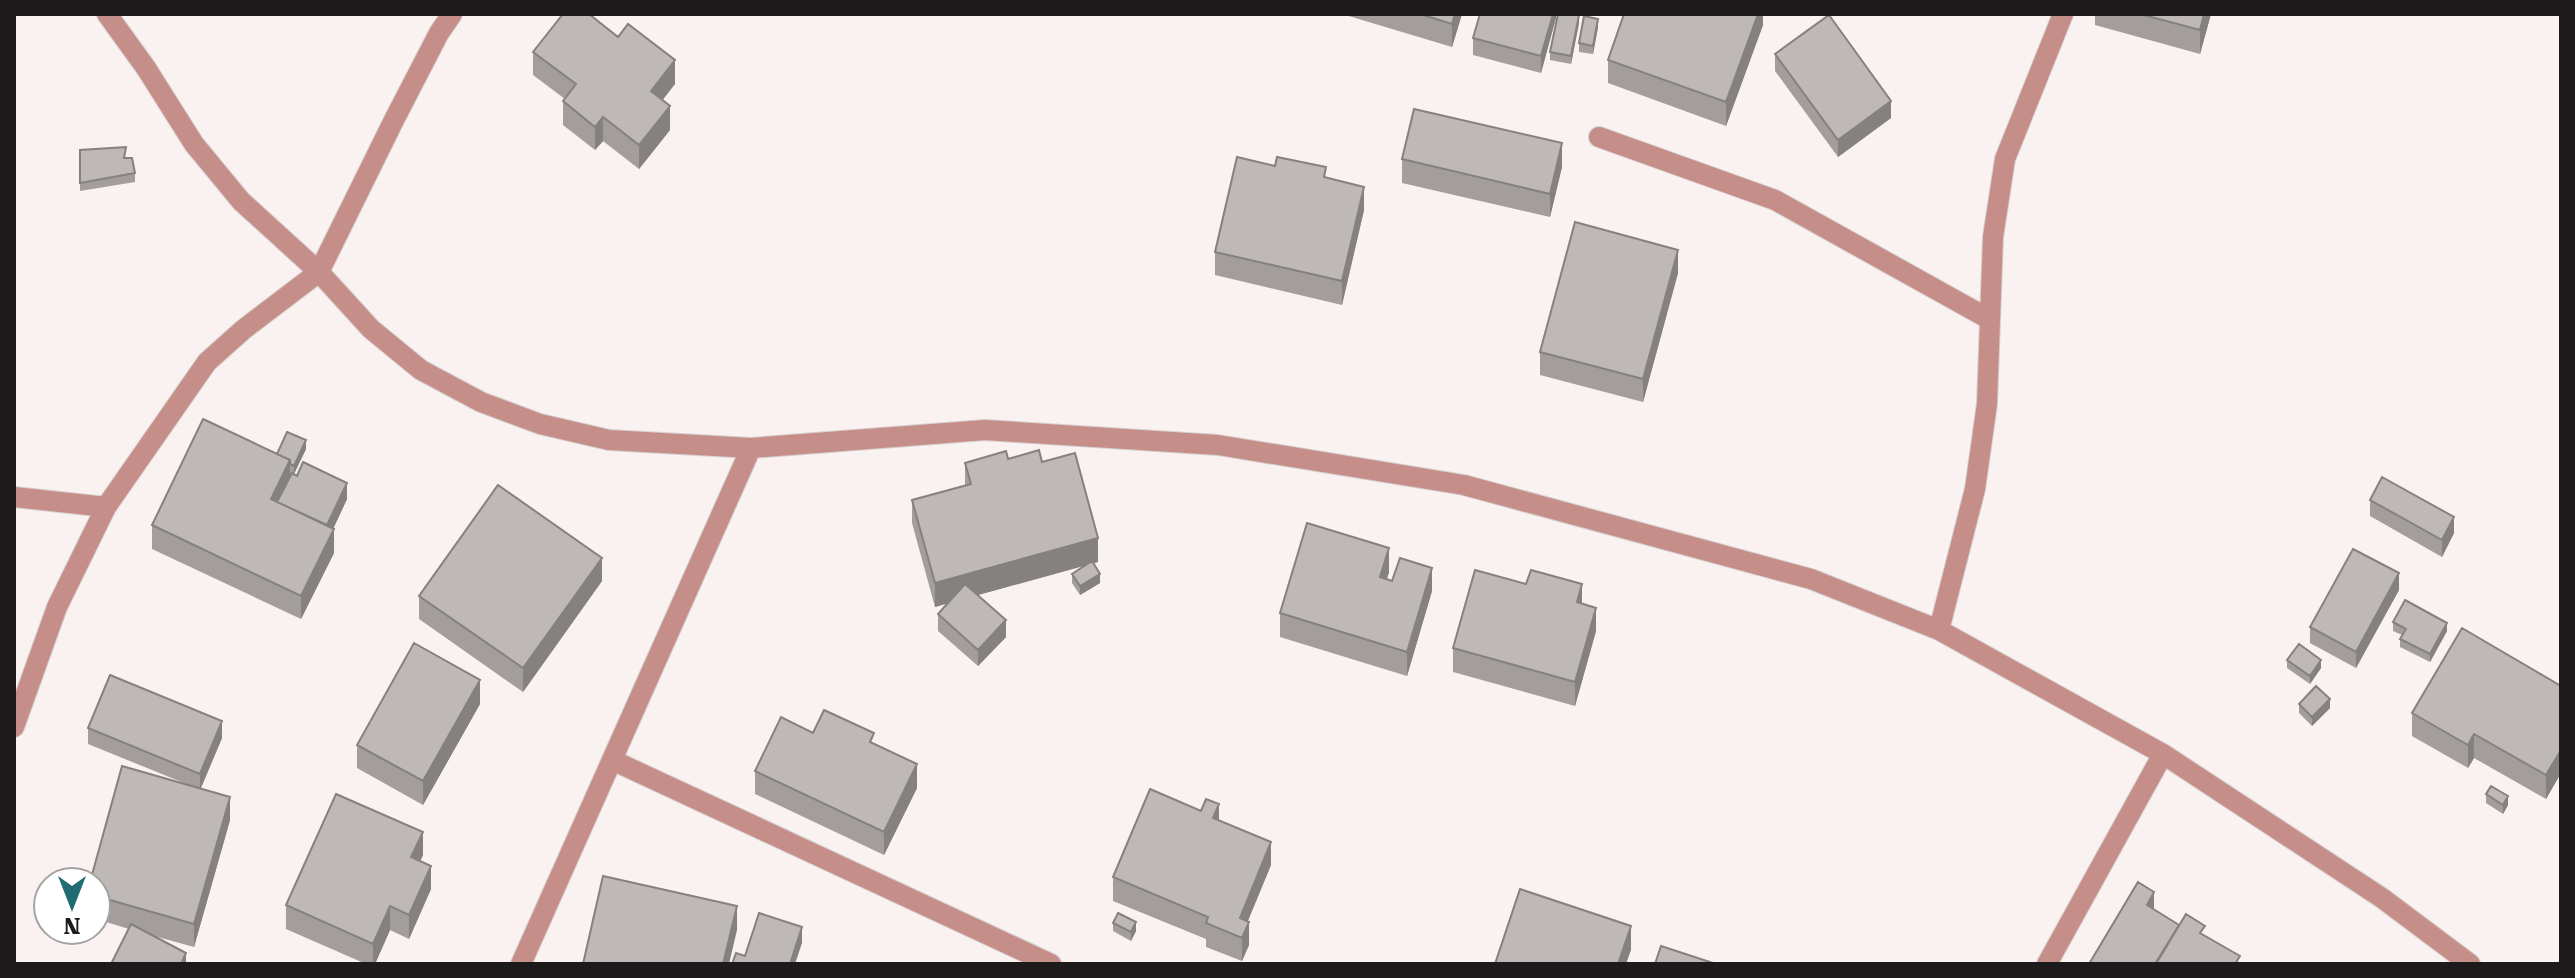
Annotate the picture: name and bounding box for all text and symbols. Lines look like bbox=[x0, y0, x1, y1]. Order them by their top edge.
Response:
north arrow bbox=[32, 866, 112, 946]
text: N bbox=[63, 913, 80, 938]

